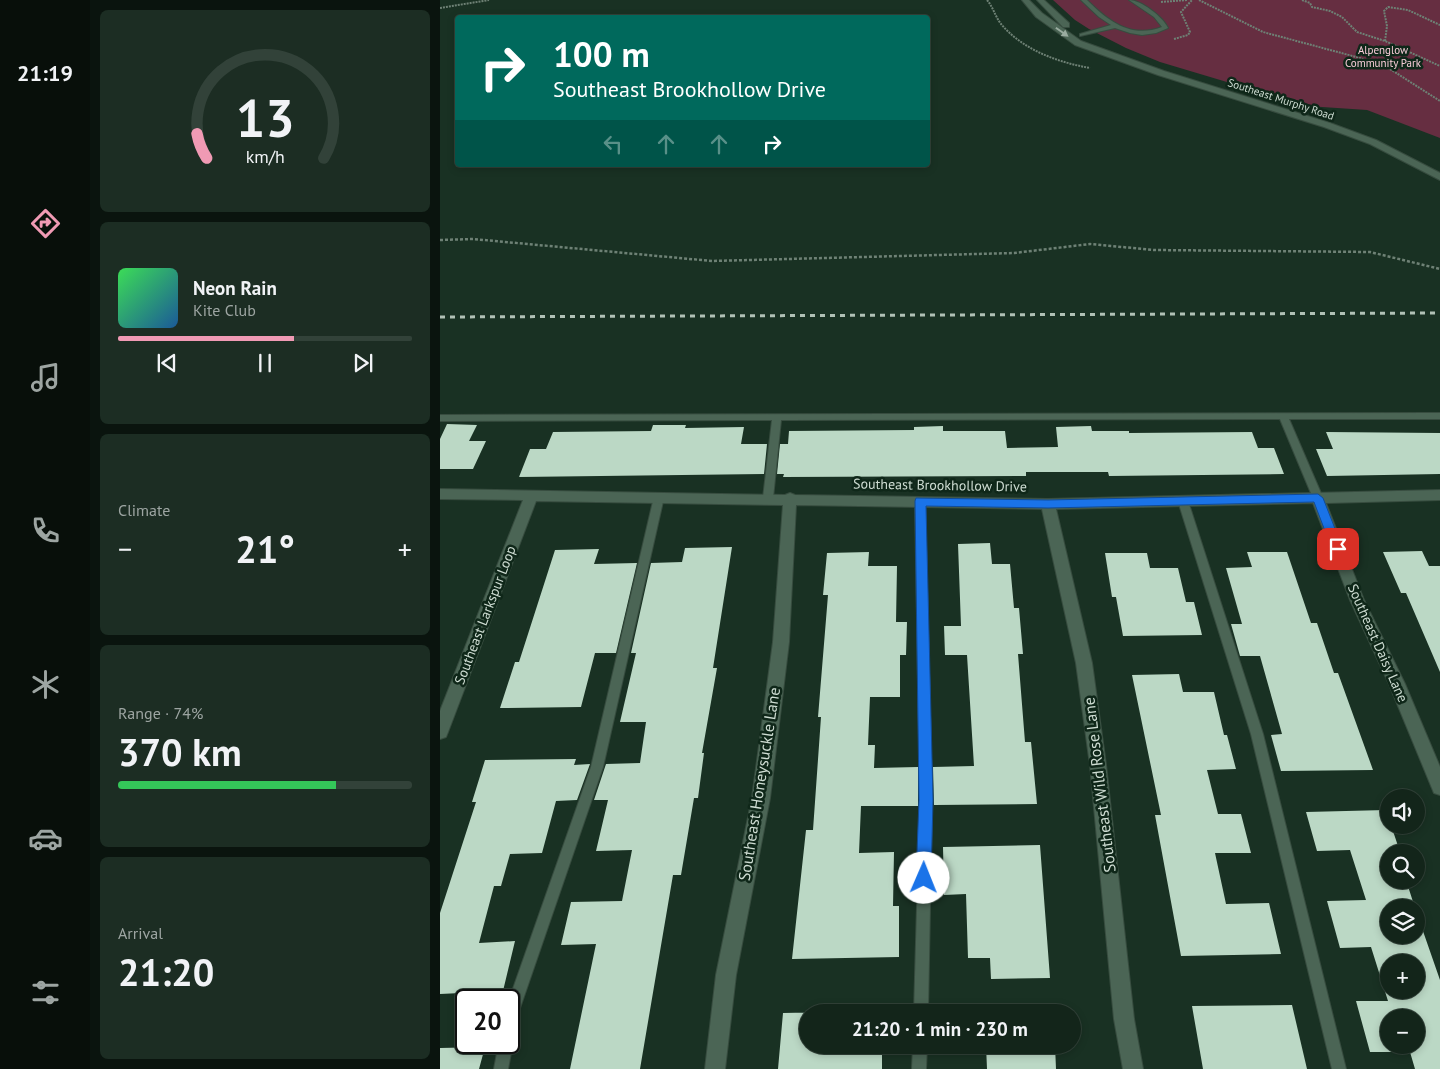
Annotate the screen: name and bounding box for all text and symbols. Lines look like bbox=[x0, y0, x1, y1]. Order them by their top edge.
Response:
one-way arrow bbox=[1055, 26, 1068, 36]
text: 100 m bbox=[553, 31, 650, 77]
icon: right bbox=[470, 35, 535, 100]
park label: Alpenglow Community Park bbox=[1345, 43, 1422, 70]
text: 21:19 bbox=[17, 59, 73, 87]
text: Southeast Brookhollow Drive bbox=[553, 75, 826, 103]
street label: Southeast Murphy Road bbox=[1226, 75, 1336, 123]
text: 13 bbox=[236, 84, 294, 151]
icon: left bbox=[599, 130, 627, 158]
icon: ahead bbox=[652, 130, 680, 158]
icon: ahead bbox=[705, 130, 733, 158]
icon: right bbox=[758, 130, 786, 158]
text: km/h bbox=[245, 145, 285, 168]
icon: directions bbox=[28, 206, 63, 241]
text: Neon Rain bbox=[193, 276, 277, 300]
text: Kite Club bbox=[193, 300, 256, 320]
icon: previous bbox=[153, 349, 181, 377]
icon: pause bbox=[251, 349, 279, 377]
icon: next bbox=[349, 349, 377, 377]
icon: music bbox=[28, 360, 63, 395]
street label: Southeast Brookhollow Drive bbox=[853, 474, 1027, 496]
text: Climate bbox=[118, 500, 170, 520]
icon: phone bbox=[28, 513, 63, 548]
text: 21° bbox=[235, 524, 295, 573]
pin bbox=[1317, 528, 1359, 570]
text: − bbox=[118, 530, 132, 567]
text: + bbox=[398, 530, 412, 567]
icon: arrive bbox=[1324, 535, 1352, 563]
street label: Southeast Larkspur Loop bbox=[450, 543, 520, 687]
street label: Southeast Daisy Lane bbox=[1344, 581, 1412, 705]
icon: climate bbox=[28, 667, 63, 702]
street label: Southeast Honeysuckle Lane bbox=[734, 686, 784, 882]
street label: Southeast Wild Rose Lane bbox=[1078, 696, 1120, 874]
text: Range · 74% bbox=[118, 703, 203, 723]
text: 370 km bbox=[118, 727, 242, 776]
map controls bbox=[1380, 789, 1425, 1054]
button: sound bbox=[1380, 789, 1425, 834]
icon: car bbox=[28, 821, 63, 856]
button: search bbox=[1380, 844, 1425, 889]
position arrow bbox=[897, 851, 949, 903]
button: layers bbox=[1380, 899, 1425, 944]
text: Arrival bbox=[118, 923, 163, 943]
text: 21:20 bbox=[118, 947, 214, 996]
button: + bbox=[1380, 954, 1425, 999]
icon: filters bbox=[28, 975, 63, 1010]
speed limit sign: 20 bbox=[455, 989, 520, 1054]
button: − bbox=[1380, 1009, 1425, 1054]
text: 21:20 · 1 min · 230 m bbox=[852, 1017, 1028, 1041]

